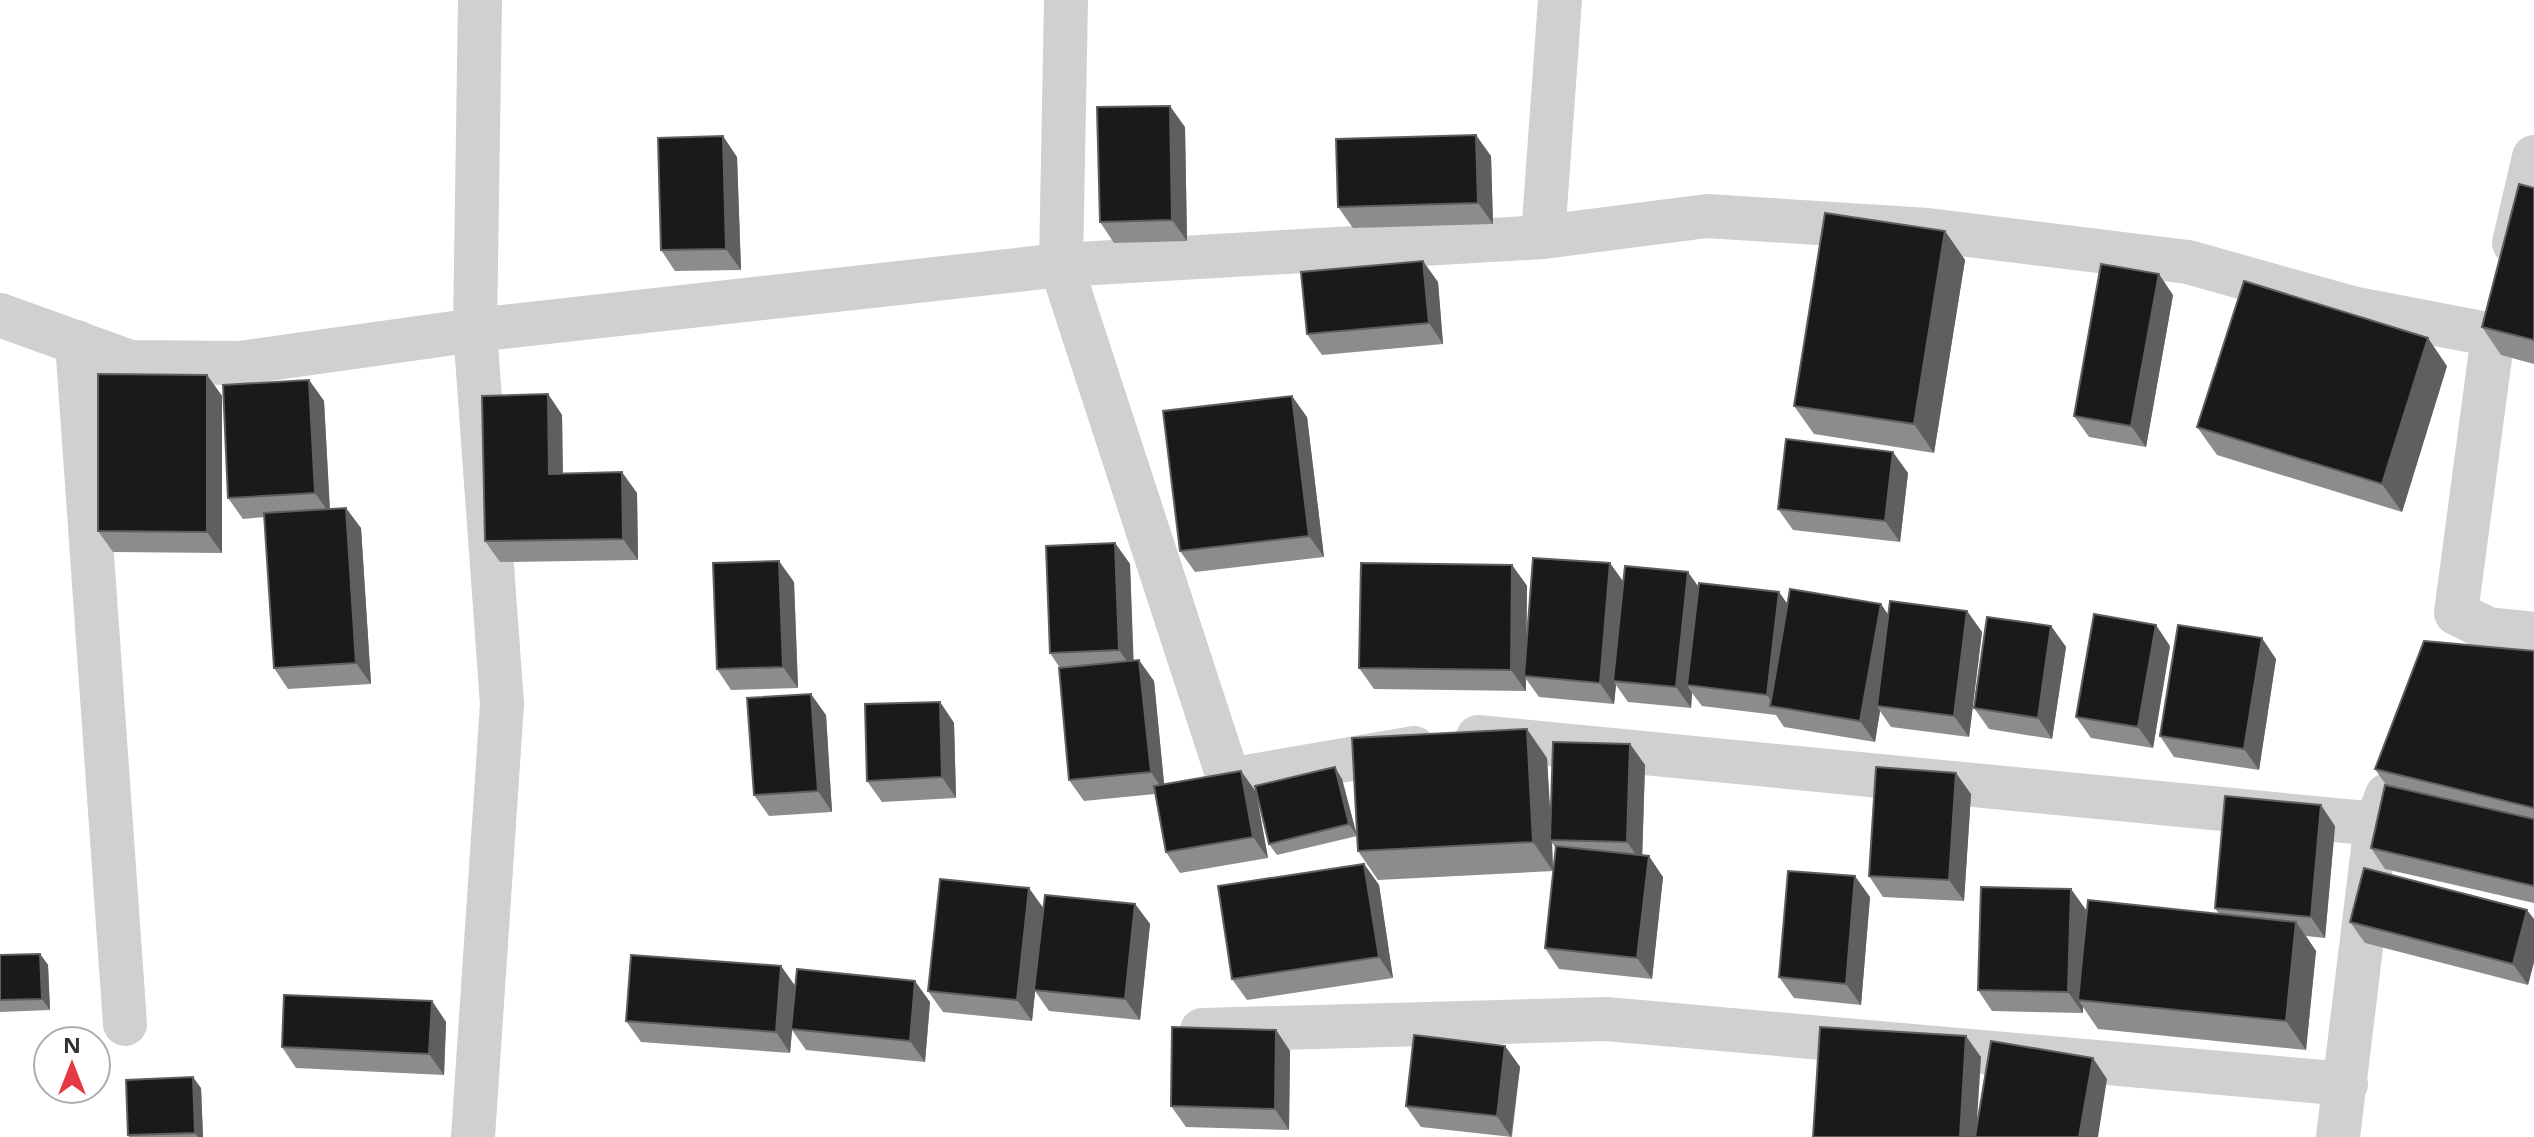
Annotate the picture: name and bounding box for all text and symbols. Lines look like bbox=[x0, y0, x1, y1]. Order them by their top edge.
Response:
north arrow bbox=[32, 1025, 112, 1105]
text: N bbox=[63, 1029, 81, 1059]

